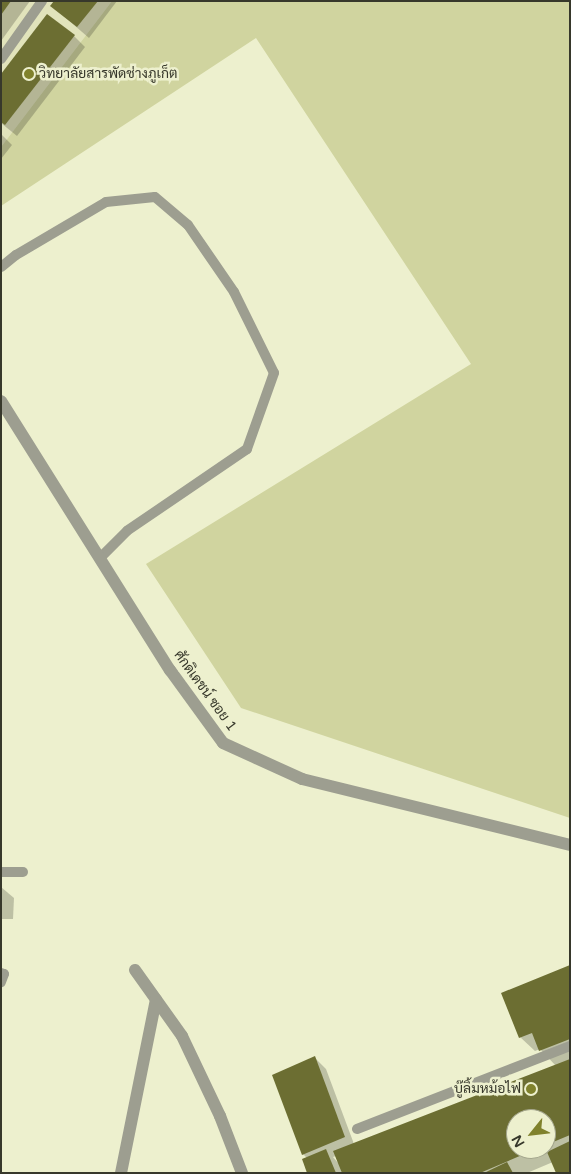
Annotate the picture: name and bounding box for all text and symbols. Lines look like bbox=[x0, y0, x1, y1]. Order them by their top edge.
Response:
place label: วิทยาลัยสารพัดช่างภูเก็ต bbox=[39, 66, 178, 82]
marker: วิทยาลัยสารพัดช่างภูเก็ต bbox=[23, 68, 35, 80]
street label: ศักดิเดชน์ ซอย 1 bbox=[170, 647, 240, 735]
place label: บู๊ลิ้มหม้อไฟ bbox=[454, 1081, 521, 1097]
marker: บู๊ลิ้มหม้อไฟ bbox=[525, 1083, 537, 1095]
north arrow bbox=[506, 1109, 556, 1159]
text: N bbox=[508, 1132, 528, 1150]

